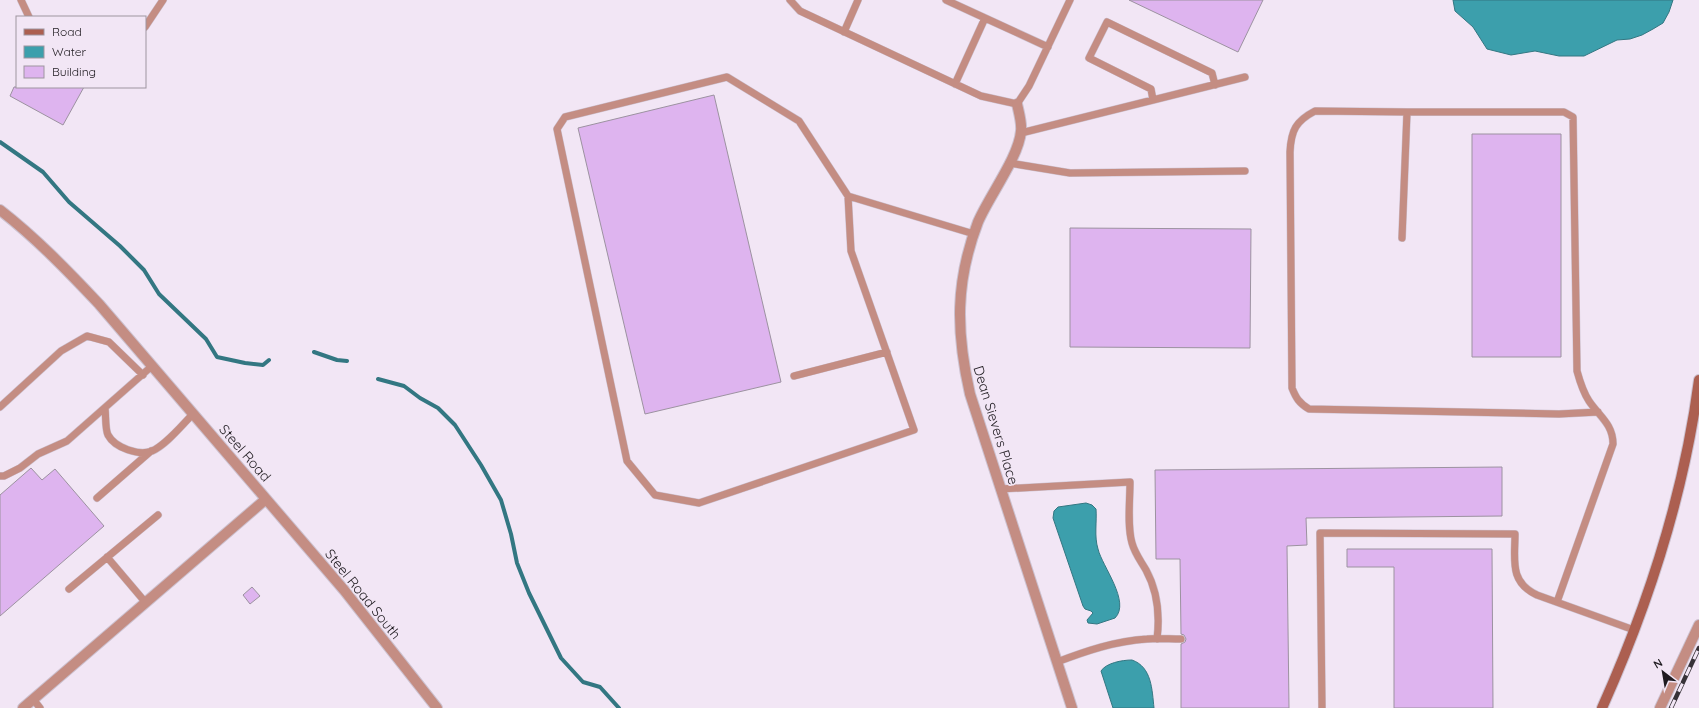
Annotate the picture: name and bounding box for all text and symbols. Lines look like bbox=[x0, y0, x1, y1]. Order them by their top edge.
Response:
legend bbox=[16, 16, 146, 88]
text: Road bbox=[52, 24, 82, 39]
text: Water bbox=[52, 44, 87, 59]
text: Building bbox=[52, 64, 96, 79]
street label: Dean Sievers Place bbox=[969, 363, 1023, 487]
street label: Steel Road bbox=[215, 421, 275, 485]
street label: Steel Road South bbox=[321, 545, 405, 643]
north arrow bbox=[1643, 652, 1683, 692]
text: N bbox=[1651, 655, 1665, 672]

